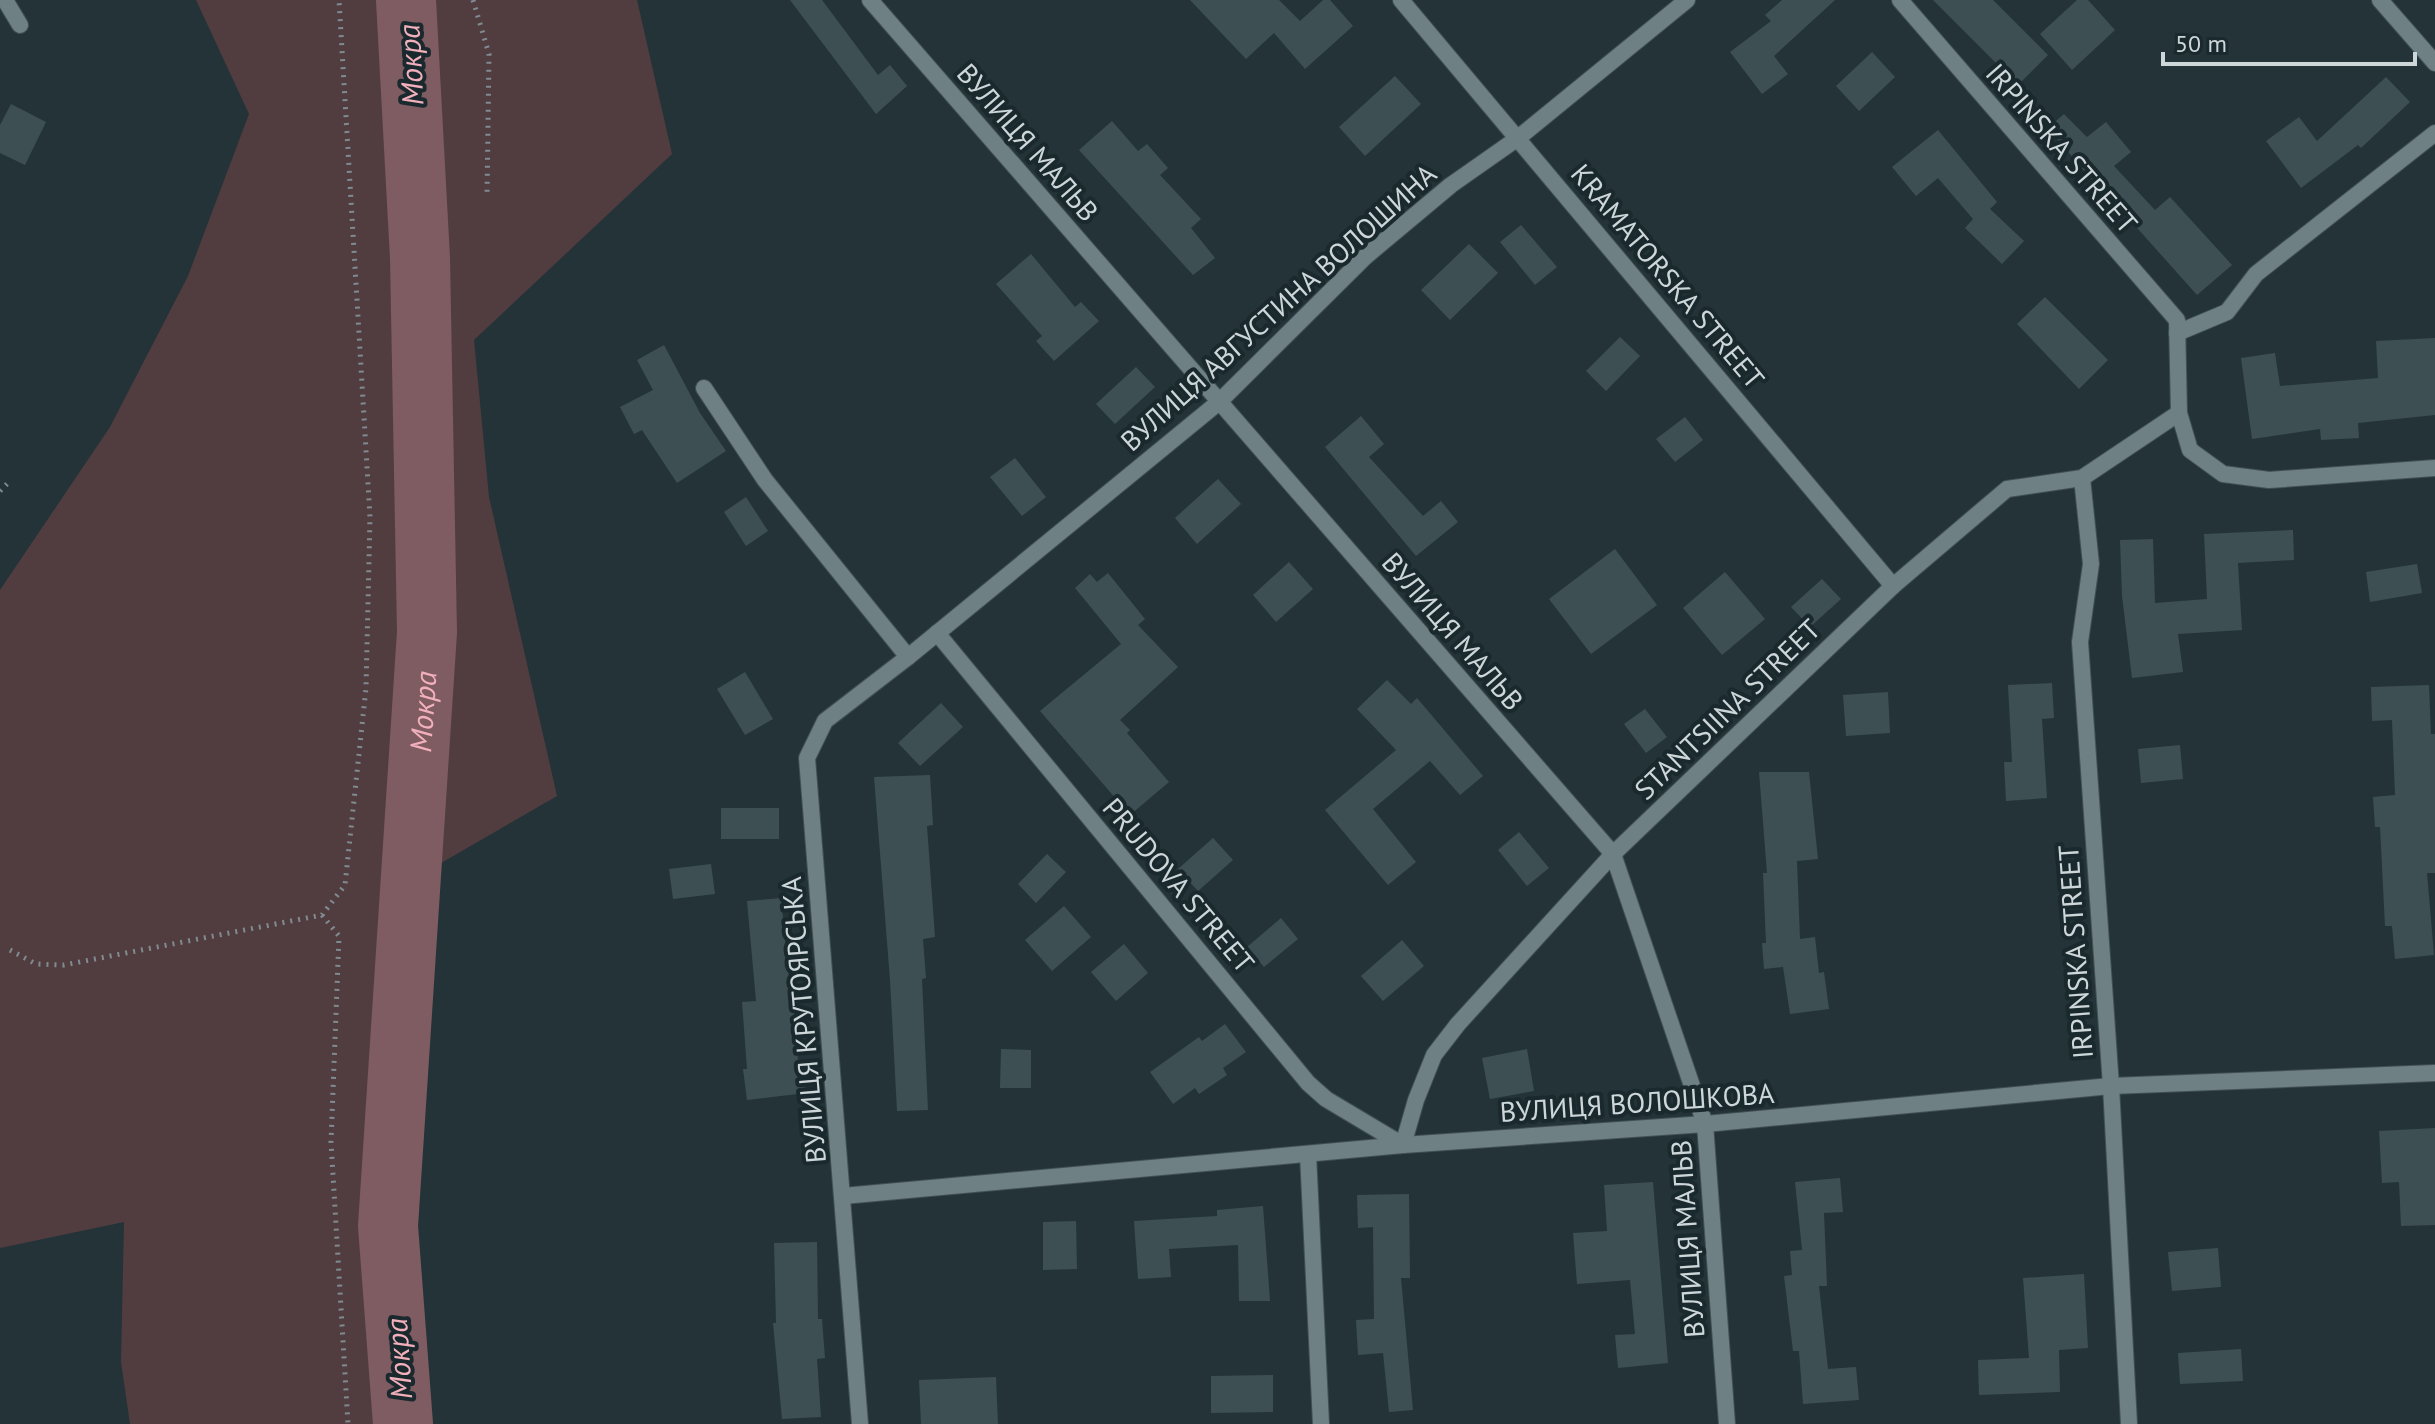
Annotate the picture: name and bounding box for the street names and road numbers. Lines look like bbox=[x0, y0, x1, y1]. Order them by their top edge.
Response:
street label: ВУЛИЦЯ МАЛЬВ bbox=[949, 55, 1107, 229]
street label: IRPINSKA STREET bbox=[1978, 55, 2146, 241]
street label: ВУЛИЦЯ АВГУСТИНА ВОЛОШИНА bbox=[1112, 155, 1444, 459]
street label: KRAMATORSKA STREET bbox=[1563, 156, 1773, 396]
street label: ВУЛИЦЯ МАЛЬВ bbox=[1374, 544, 1532, 718]
street label: STANTSIINA STREET bbox=[1626, 610, 1828, 807]
street label: PRUDOVA STREET bbox=[1095, 790, 1263, 980]
street label: IRPINSKA STREET bbox=[2049, 844, 2101, 1060]
street label: ВУЛИЦЯ КРУТОЯРСЬКА bbox=[772, 875, 834, 1165]
street label: ВУЛИЦЯ ВОЛОШКОВА bbox=[1499, 1074, 1776, 1130]
street label: ВУЛИЦЯ МАЛЬВ bbox=[1662, 1139, 1712, 1339]

